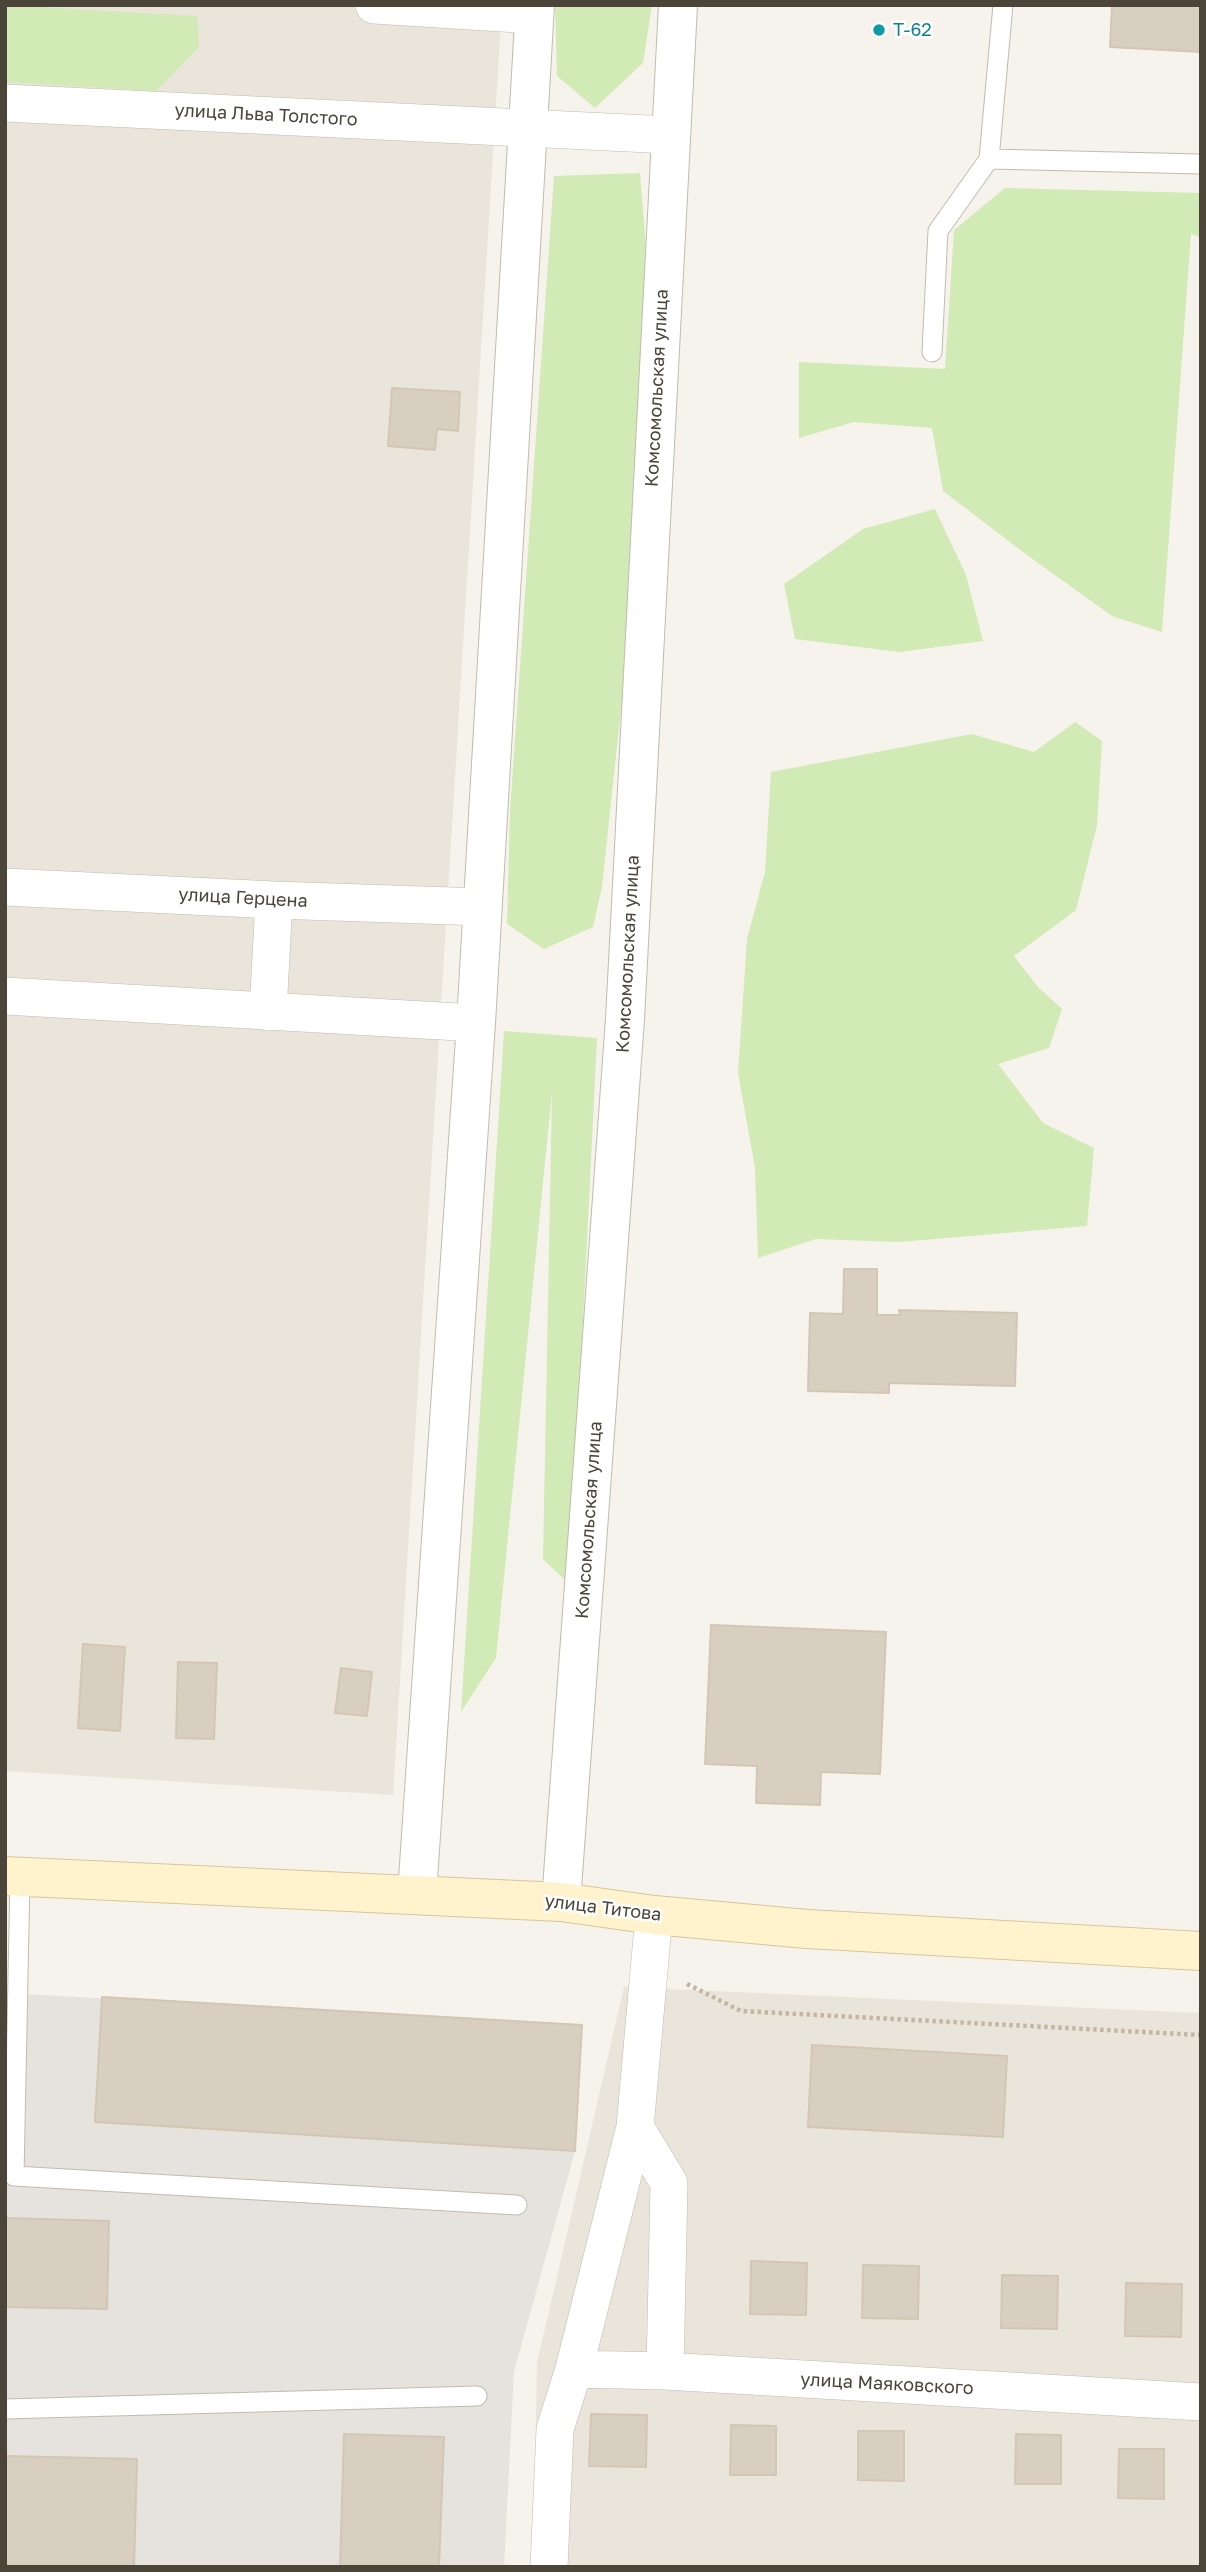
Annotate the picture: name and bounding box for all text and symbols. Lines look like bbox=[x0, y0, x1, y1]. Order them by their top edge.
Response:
place label: Т-62 bbox=[893, 19, 932, 41]
marker: Т-62 bbox=[871, 22, 887, 38]
street label: улица Льва Толстого bbox=[174, 99, 358, 131]
street label: Комсомольская улица bbox=[641, 289, 673, 487]
street label: Комсомольская улица bbox=[612, 855, 644, 1053]
street label: улица Герцена bbox=[178, 884, 308, 912]
street label: Комсомольская улица bbox=[571, 1420, 607, 1620]
street label: улица Титова bbox=[543, 1890, 663, 1926]
street label: улица Маяковского bbox=[800, 2369, 974, 2399]

